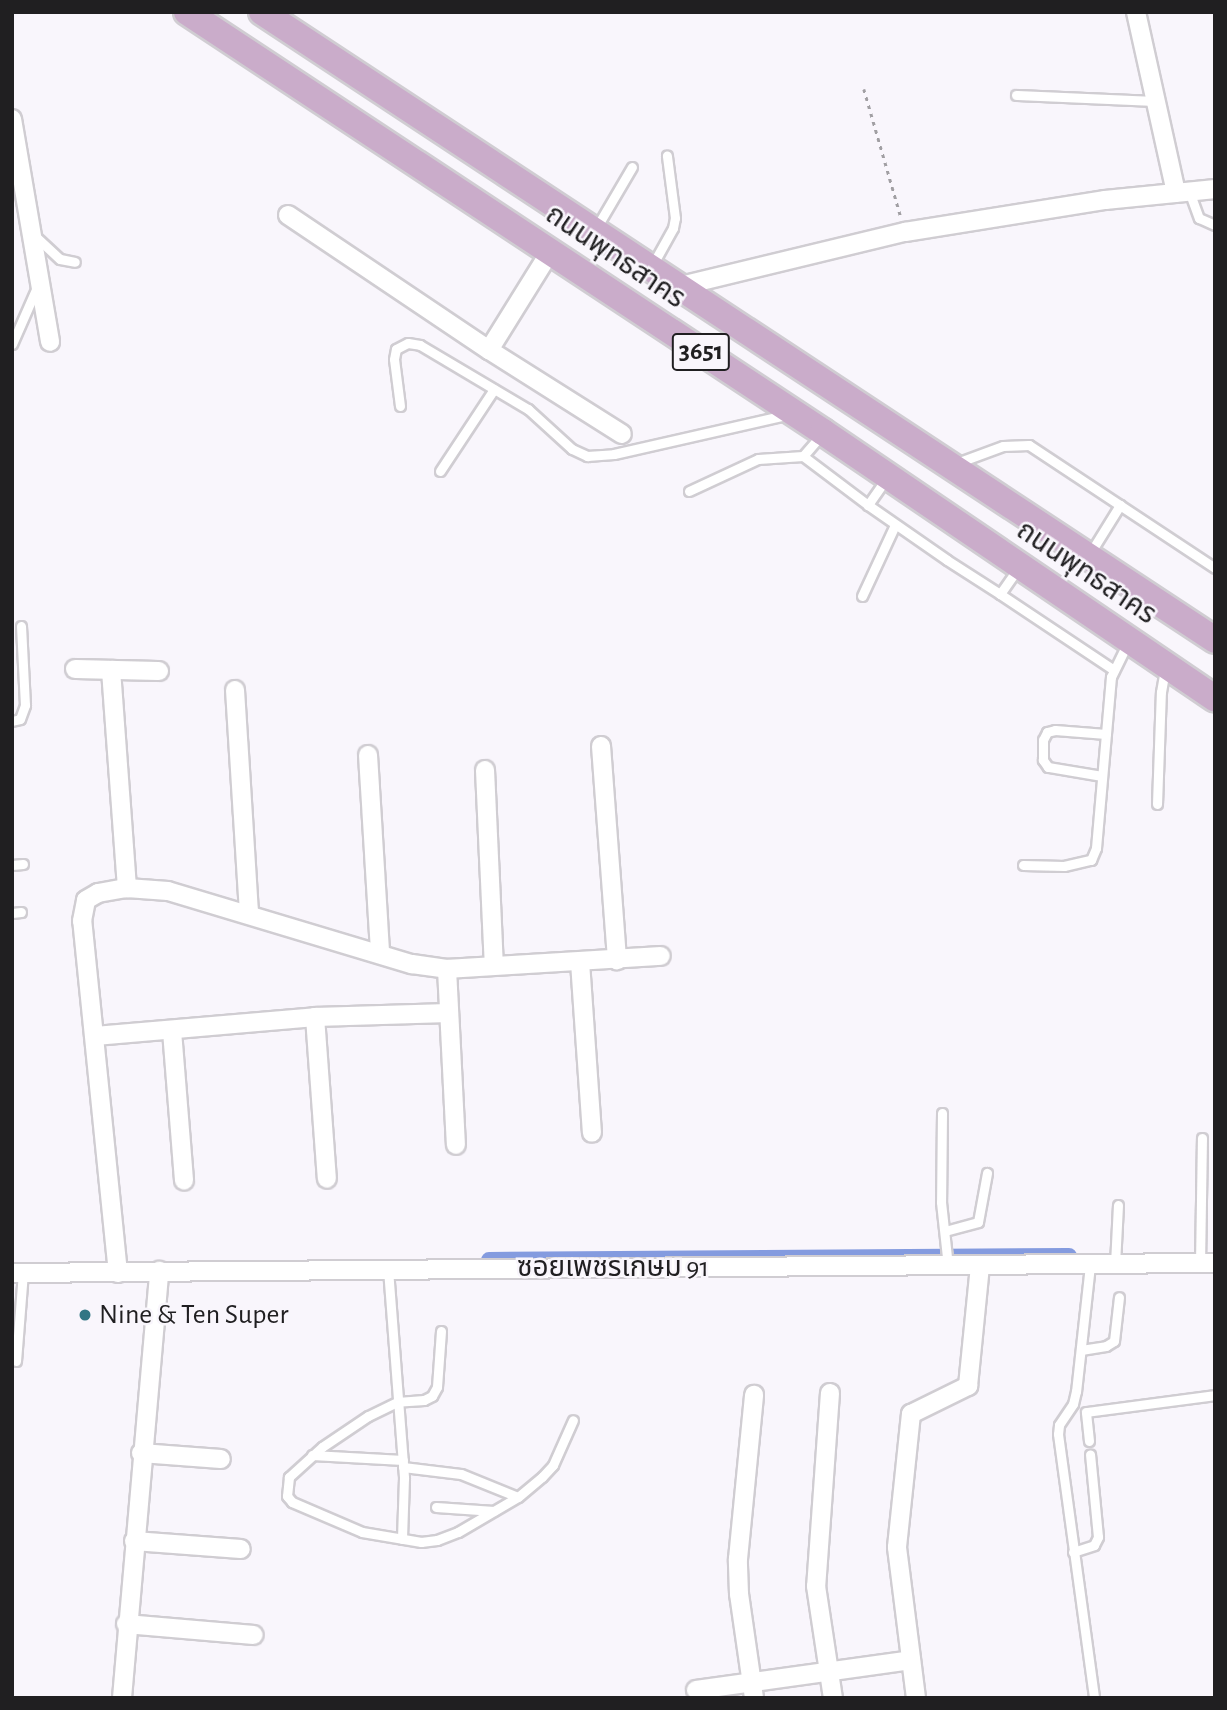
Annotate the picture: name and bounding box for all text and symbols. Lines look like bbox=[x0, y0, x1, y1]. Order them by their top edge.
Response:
street label: ถนนพุทธสาคร bbox=[539, 198, 691, 316]
road number: 3651 bbox=[671, 330, 731, 374]
street label: ถนนพุทธสาคร bbox=[1010, 514, 1162, 632]
street label: ซอยเพชรเกษม 91 bbox=[517, 1251, 709, 1285]
place label: Nine & Ten Super bbox=[99, 1298, 288, 1332]
marker: Nine & Ten Super bbox=[77, 1307, 93, 1323]

